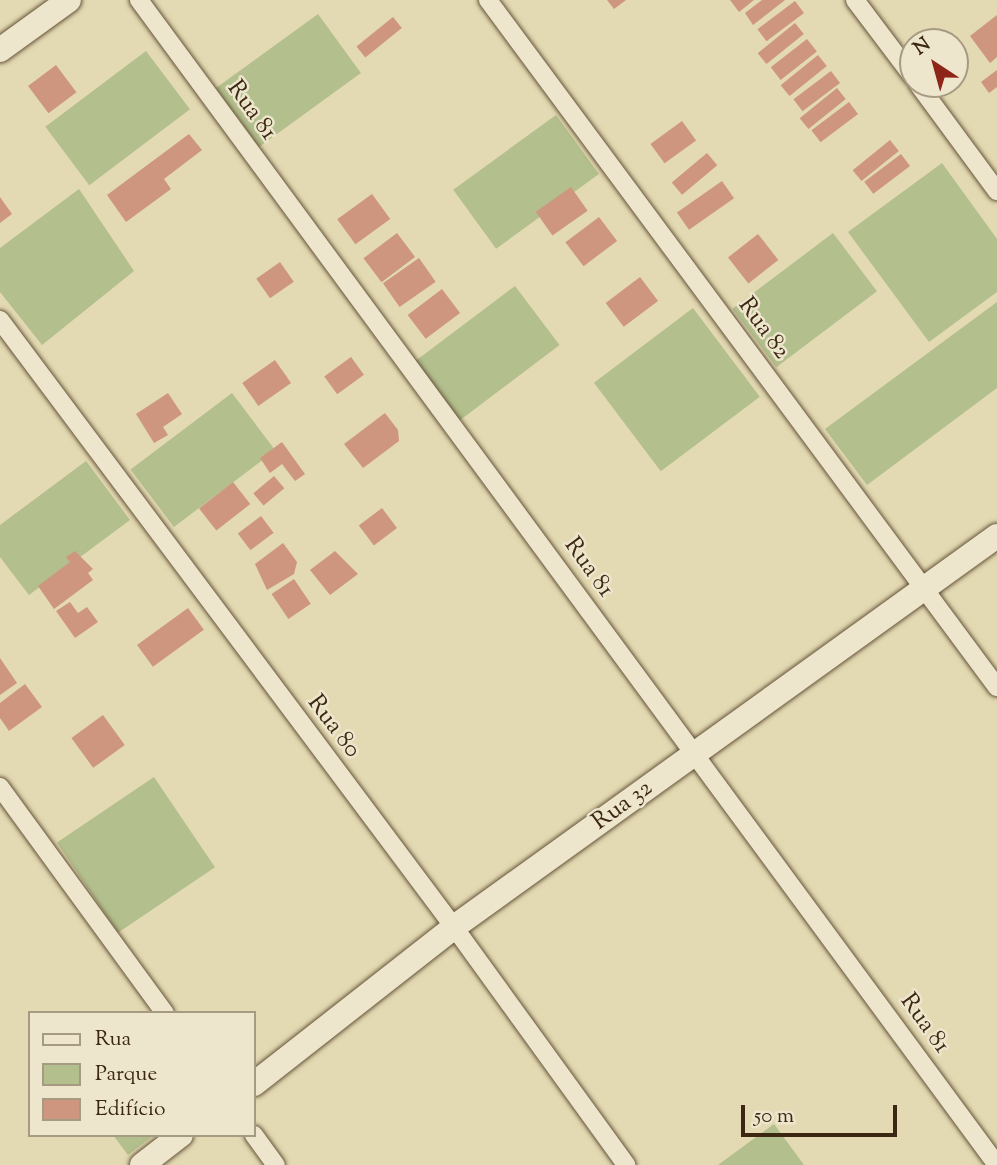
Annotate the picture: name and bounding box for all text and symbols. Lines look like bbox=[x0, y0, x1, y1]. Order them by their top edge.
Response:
north arrow bbox=[899, 28, 969, 98]
text: N bbox=[908, 32, 937, 63]
street label: Rua 81 bbox=[220, 76, 282, 146]
street label: Rua 82 bbox=[731, 292, 795, 366]
street label: Rua 81 bbox=[557, 533, 619, 603]
street label: Rua 80 bbox=[300, 690, 366, 764]
street label: Rua 32 bbox=[587, 775, 659, 837]
street label: Rua 81 bbox=[893, 989, 955, 1059]
legend bbox=[28, 1011, 256, 1137]
text: Rua bbox=[95, 1025, 131, 1055]
text: Parque bbox=[95, 1060, 157, 1090]
scale bar bbox=[745, 1092, 901, 1136]
text: Edifício bbox=[95, 1095, 165, 1125]
text: 50 m bbox=[754, 1102, 794, 1132]

